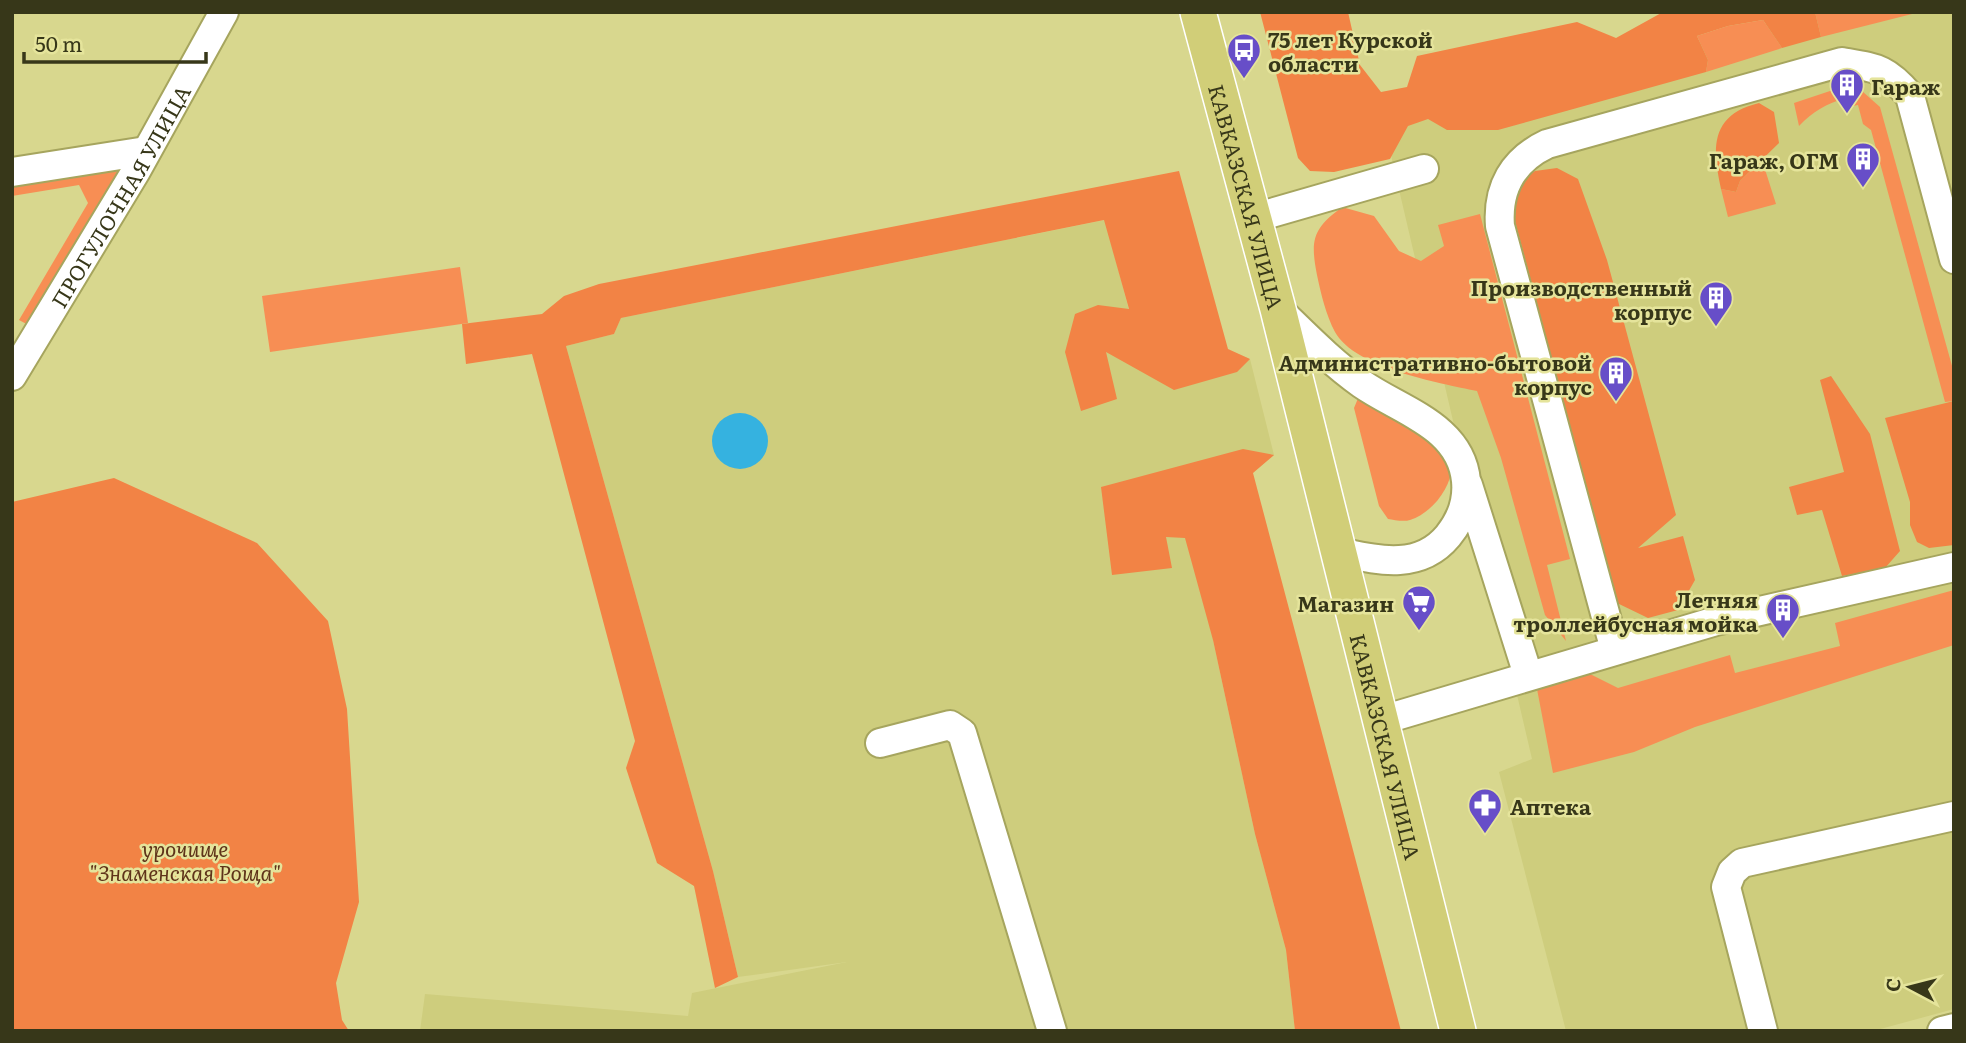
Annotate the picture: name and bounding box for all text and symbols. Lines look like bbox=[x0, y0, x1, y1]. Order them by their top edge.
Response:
scale bar bbox=[24, 21, 206, 65]
place label: 75 лет Курской области bbox=[1268, 23, 1433, 78]
text: 50 m bbox=[35, 27, 82, 58]
bus stop icon: 75 лет Курской области bbox=[1225, 31, 1263, 80]
building icon: Гараж bbox=[1828, 66, 1866, 115]
place label: Гараж bbox=[1871, 70, 1941, 101]
street label: ПРОГУЛОЧНАЯ УЛИЦА bbox=[42, 78, 197, 313]
street label: КАВКАЗСКАЯ УЛИЦА bbox=[1203, 80, 1293, 313]
building icon: Гараж, ОГМ bbox=[1844, 140, 1882, 189]
place label: Гараж, ОГМ bbox=[1709, 144, 1839, 175]
place label: Производственный корпус bbox=[1470, 271, 1692, 326]
building icon: Производственный корпус bbox=[1697, 279, 1735, 328]
place label: Административно-бытовой корпус bbox=[1279, 346, 1592, 401]
building icon: Административно-бытовой корпус bbox=[1597, 354, 1635, 403]
supermarket icon: Магазин bbox=[1400, 583, 1438, 632]
place label: Летняя троллейбусная мойка bbox=[1513, 583, 1759, 638]
place label: Магазин bbox=[1297, 587, 1394, 618]
building icon: Летняя троллейбусная мойка bbox=[1764, 591, 1802, 640]
street label: КАВКАЗСКАЯ УЛИЦА bbox=[1344, 630, 1430, 863]
pharmacy icon: Аптека bbox=[1466, 786, 1504, 835]
place label: Аптека bbox=[1510, 790, 1592, 821]
park label: урочище "Знаменская Роща" bbox=[89, 832, 281, 887]
north arrow bbox=[1875, 952, 1945, 1022]
text: С bbox=[1877, 976, 1907, 993]

